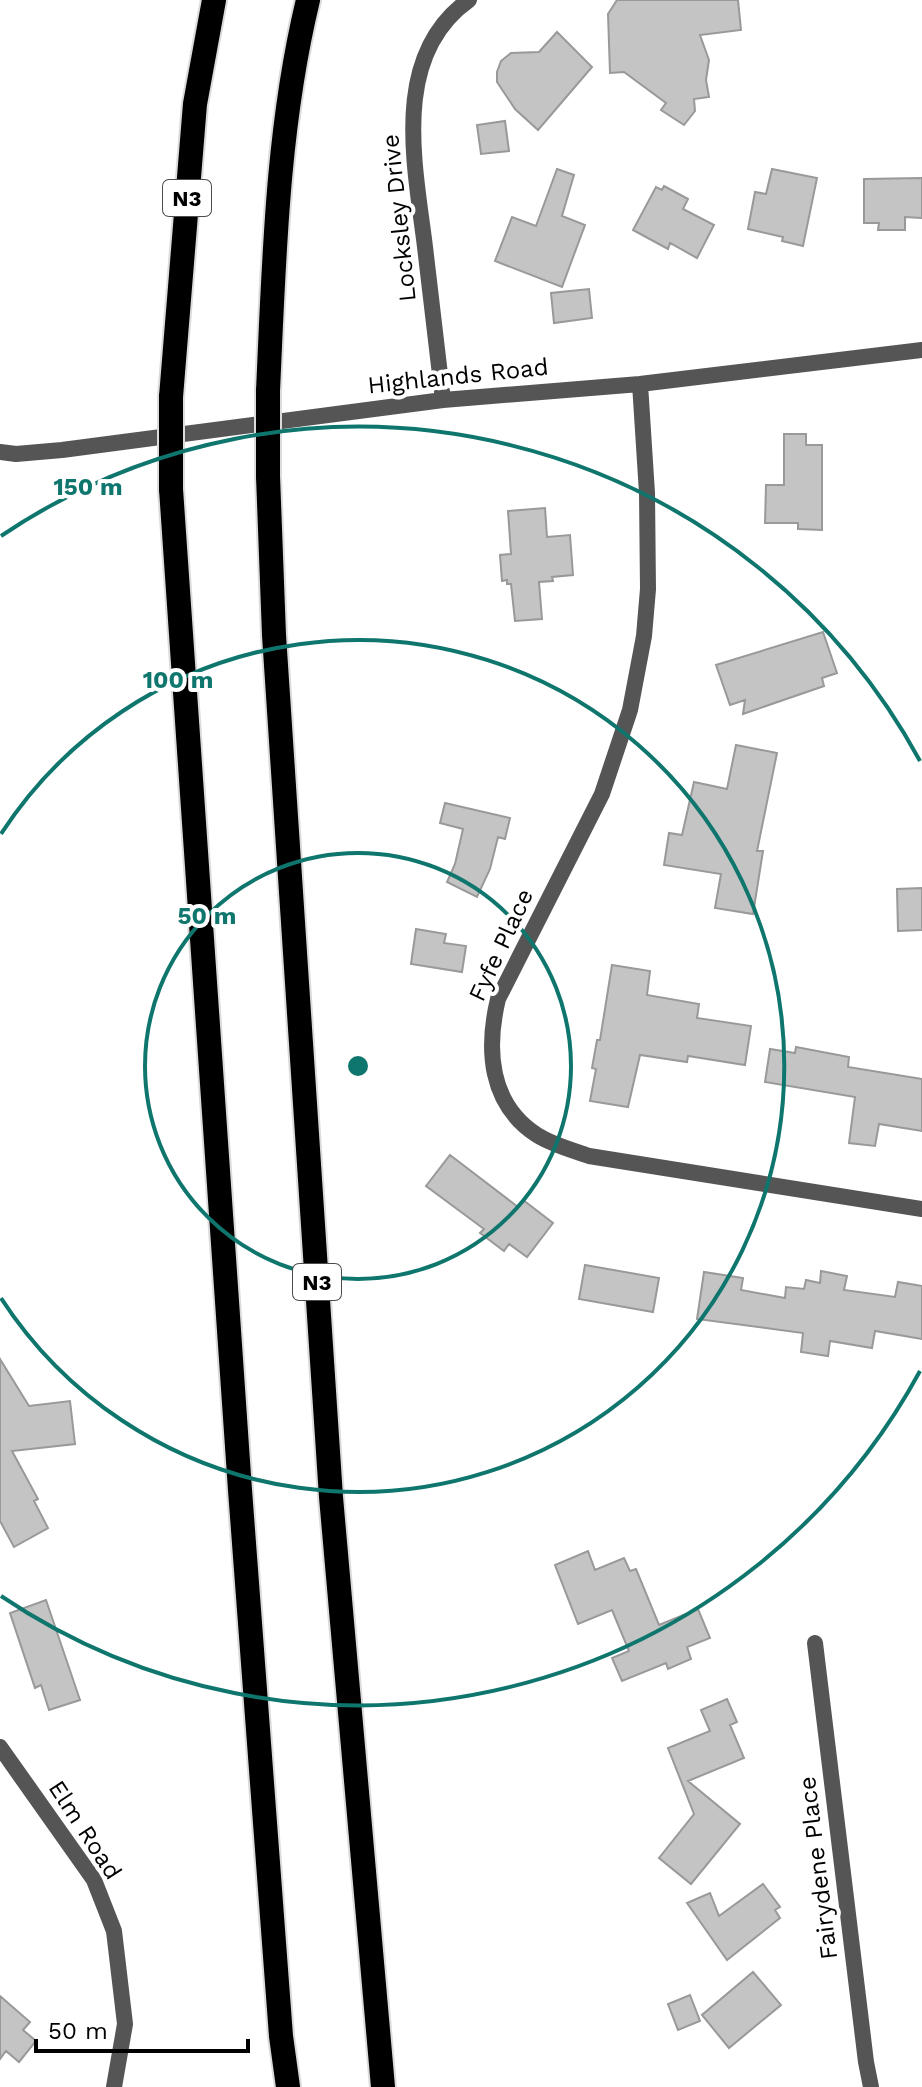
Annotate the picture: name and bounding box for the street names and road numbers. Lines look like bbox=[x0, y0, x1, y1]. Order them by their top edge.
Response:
street label: Locksley Drive bbox=[376, 133, 422, 303]
road number: N3 bbox=[163, 180, 211, 216]
street label: Highlands Road bbox=[366, 353, 550, 399]
street label: Fyfe Place bbox=[463, 884, 539, 1006]
road number: N3 bbox=[293, 1264, 341, 1300]
street label: Elm Road bbox=[43, 1775, 127, 1885]
street label: Fairydene Place bbox=[793, 1775, 843, 1961]

